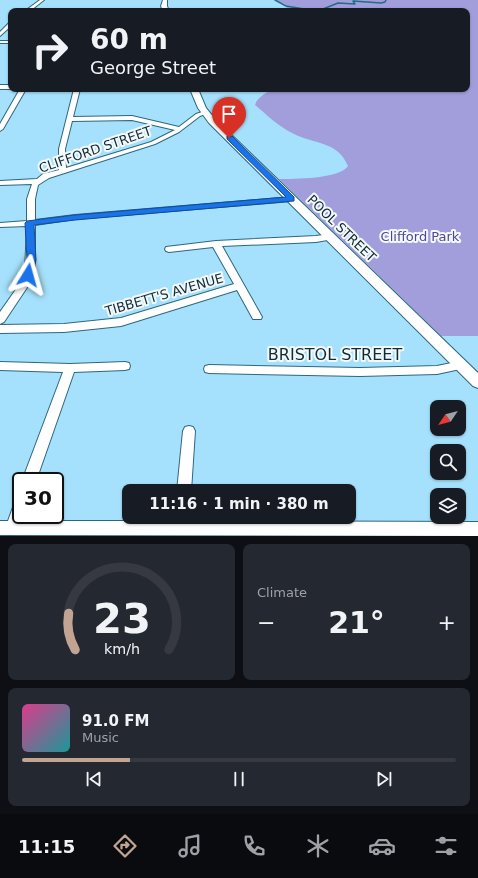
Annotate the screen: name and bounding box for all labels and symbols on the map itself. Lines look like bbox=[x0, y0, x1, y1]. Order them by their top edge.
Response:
pin bbox=[212, 97, 246, 138]
street label: CLIFFORD STREET bbox=[37, 123, 153, 176]
street label: POOL STREET bbox=[304, 192, 379, 265]
park label: Clifford Park bbox=[381, 229, 460, 244]
position arrow bbox=[7, 254, 49, 296]
street label: TIBBETT'S AVENUE bbox=[102, 270, 225, 319]
street label: BRISTOL STREET bbox=[268, 345, 402, 364]
north arrow bbox=[430, 400, 466, 436]
speed limit sign: 30 bbox=[12, 472, 64, 524]

